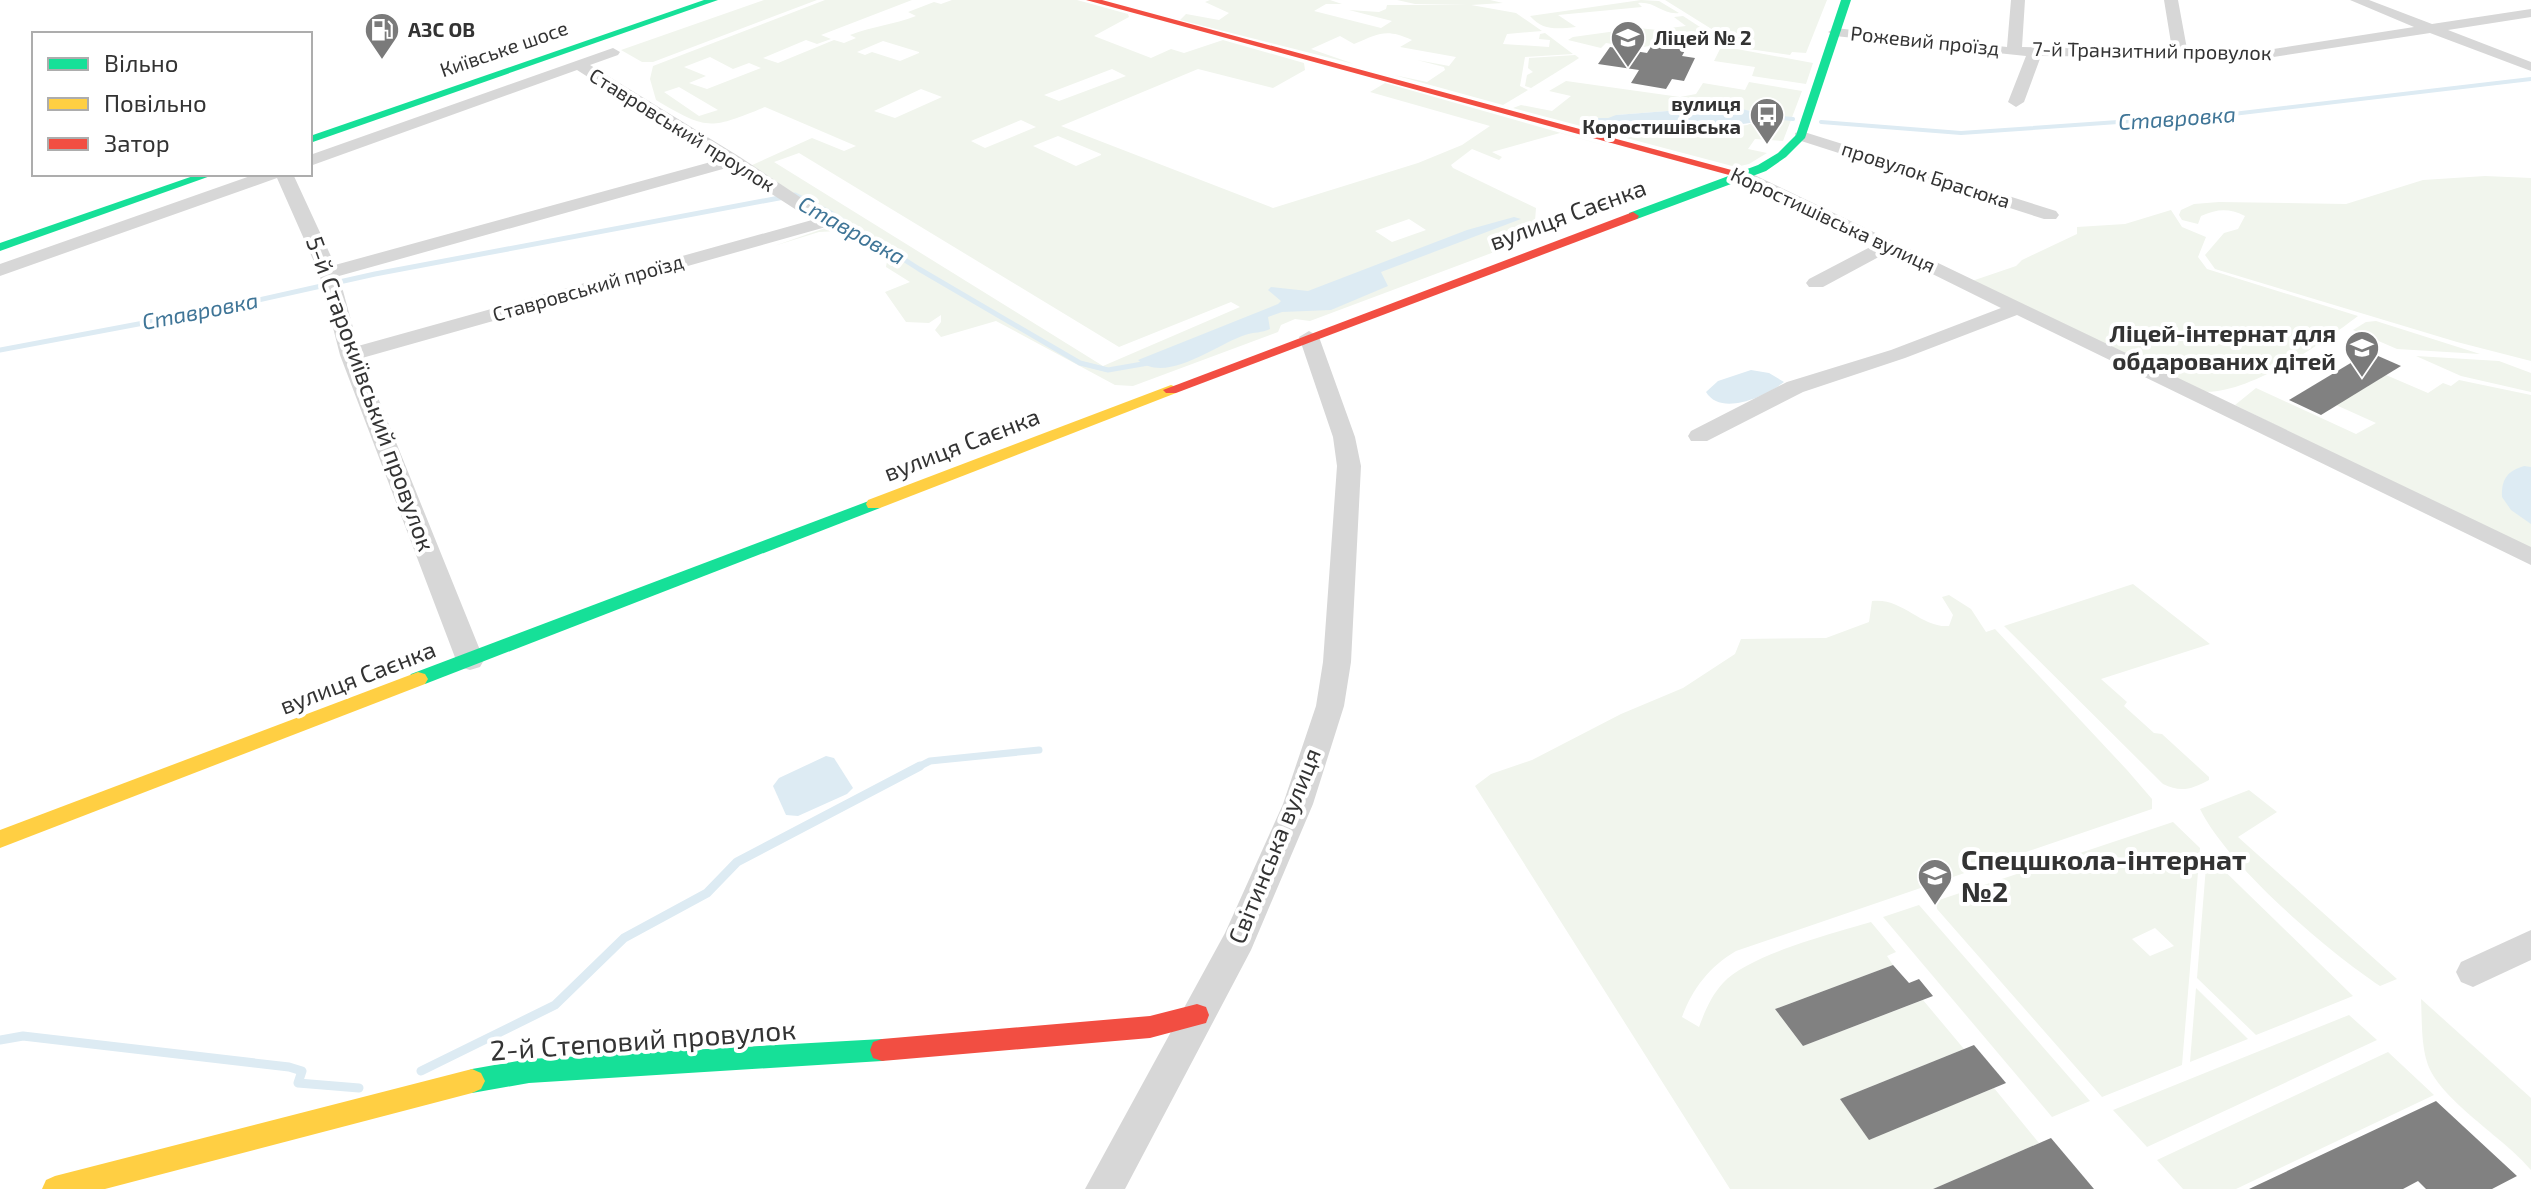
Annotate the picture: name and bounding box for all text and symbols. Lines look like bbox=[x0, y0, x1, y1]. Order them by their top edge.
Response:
fuel station icon: АЗС ОВ bbox=[363, 11, 401, 61]
street label: Київське шосе bbox=[436, 15, 571, 81]
place label: АЗС ОВ bbox=[408, 17, 475, 41]
school or university icon: Ліцей № 2 bbox=[1609, 19, 1647, 69]
street label: Рожевий проїзд bbox=[1849, 20, 2001, 60]
place label: Ліцей № 2 bbox=[1654, 25, 1752, 49]
legend bbox=[32, 32, 312, 176]
street label: 7-й Транзитний провулок bbox=[2032, 36, 2272, 65]
text: Вільно bbox=[104, 48, 178, 77]
street label: Ставровський проулок bbox=[585, 62, 780, 197]
text: Повільно bbox=[104, 88, 207, 117]
place label: вулиця Коростишівська bbox=[1582, 91, 1741, 138]
bus stop icon: вулиця Коростишівська bbox=[1748, 96, 1786, 146]
water label: Ставровка bbox=[2117, 100, 2237, 134]
text: Затор bbox=[104, 128, 170, 157]
street label: провулок Брасюка bbox=[1839, 136, 2013, 214]
street label: Коростишівська вулиця bbox=[1727, 161, 1940, 278]
street label: вулиця Саєнка bbox=[1485, 172, 1650, 256]
water label: Ставровка bbox=[795, 189, 910, 269]
street label: 5-й Старокиївський провулок bbox=[300, 232, 442, 555]
street label: Ставровський проїзд bbox=[490, 248, 686, 326]
water label: Ставровка bbox=[139, 286, 260, 334]
place label: Ліцей-інтернат для обдарованих дітей bbox=[2110, 318, 2336, 375]
school or university icon: Ліцей-інтернат для обдарованих дітей bbox=[2343, 329, 2381, 379]
street label: вулиця Саєнка bbox=[879, 401, 1044, 488]
street label: вулиця Саєнка bbox=[275, 634, 440, 721]
street label: Світинська вулиця bbox=[1221, 743, 1327, 948]
place label: Спецшкола-інтернат №2 bbox=[1961, 842, 2246, 908]
school or university icon: Спецшкола-інтернат №2 bbox=[1916, 857, 1954, 907]
street label: 2-й Степовий провулок bbox=[489, 1011, 797, 1067]

